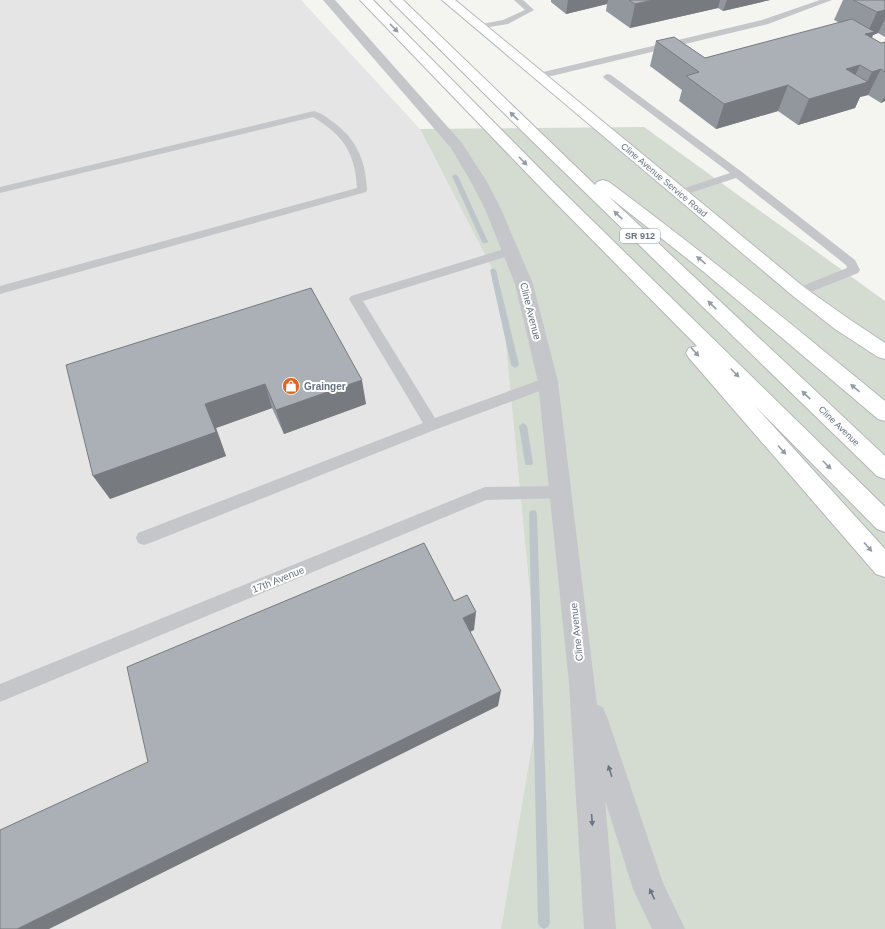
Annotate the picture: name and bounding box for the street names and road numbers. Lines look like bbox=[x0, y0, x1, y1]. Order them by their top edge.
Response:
street label: Cline Avenue Service Road bbox=[619, 141, 709, 219]
road number: SR 912 bbox=[620, 229, 660, 243]
street label: Cline Avenue bbox=[518, 281, 543, 341]
street label: Cline Avenue bbox=[817, 404, 861, 448]
street label: 17th Avenue bbox=[250, 564, 306, 595]
street label: Cline Avenue bbox=[568, 602, 585, 662]

